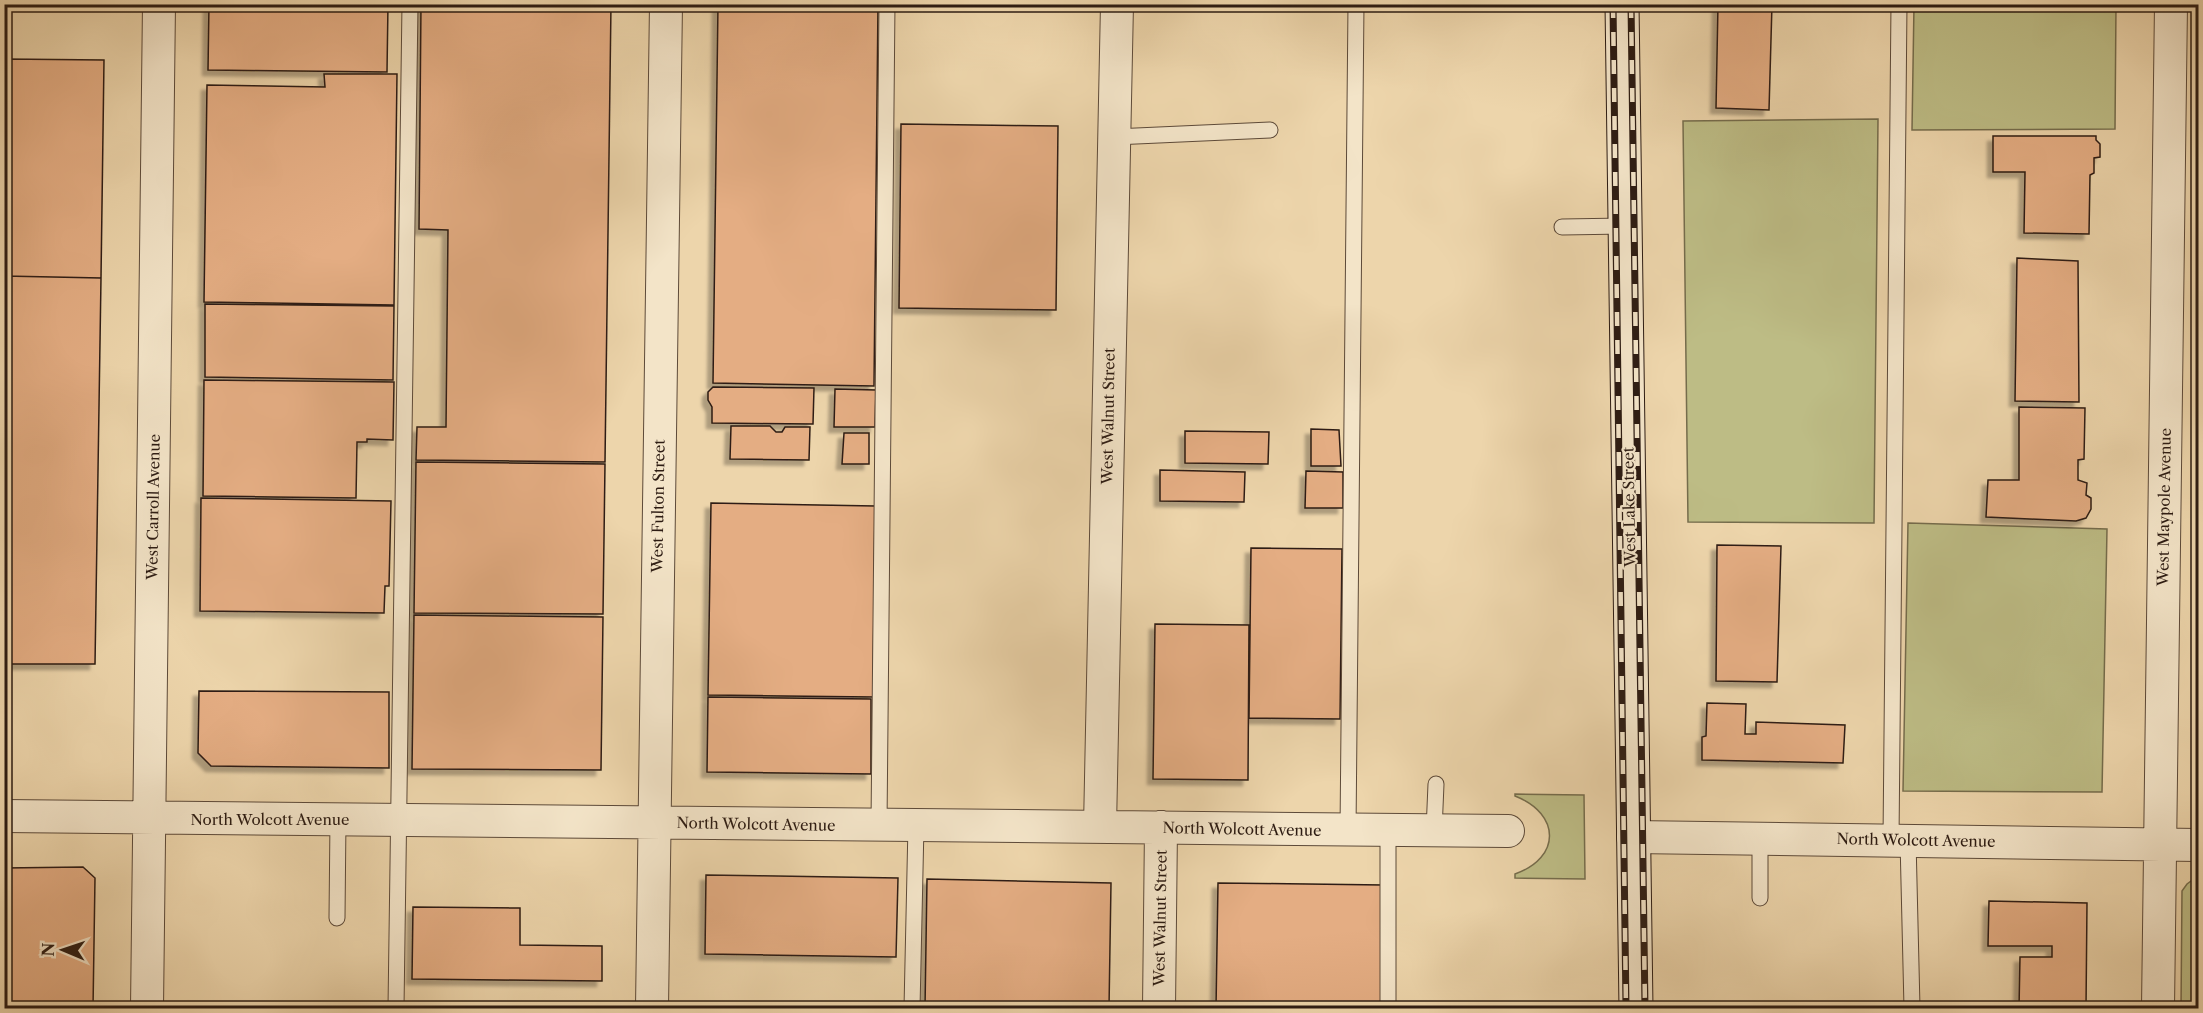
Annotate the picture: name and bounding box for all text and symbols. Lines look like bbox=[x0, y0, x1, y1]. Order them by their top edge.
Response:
street label: West Walnut Street bbox=[1097, 347, 1119, 485]
street label: West Maypole Avenue bbox=[2153, 428, 2175, 587]
street label: West Carroll Avenue bbox=[142, 434, 164, 581]
street label: West Fulton Street bbox=[647, 439, 669, 574]
street label: West Lake Street bbox=[1618, 446, 1640, 568]
street label: North Wolcott Avenue bbox=[191, 810, 349, 829]
street label: North Wolcott Avenue bbox=[676, 813, 836, 835]
street label: North Wolcott Avenue bbox=[1162, 818, 1322, 840]
street label: North Wolcott Avenue bbox=[1836, 829, 1996, 851]
street label: West Walnut Street bbox=[1149, 849, 1171, 987]
north arrow bbox=[33, 920, 93, 980]
text: N bbox=[38, 942, 58, 957]

